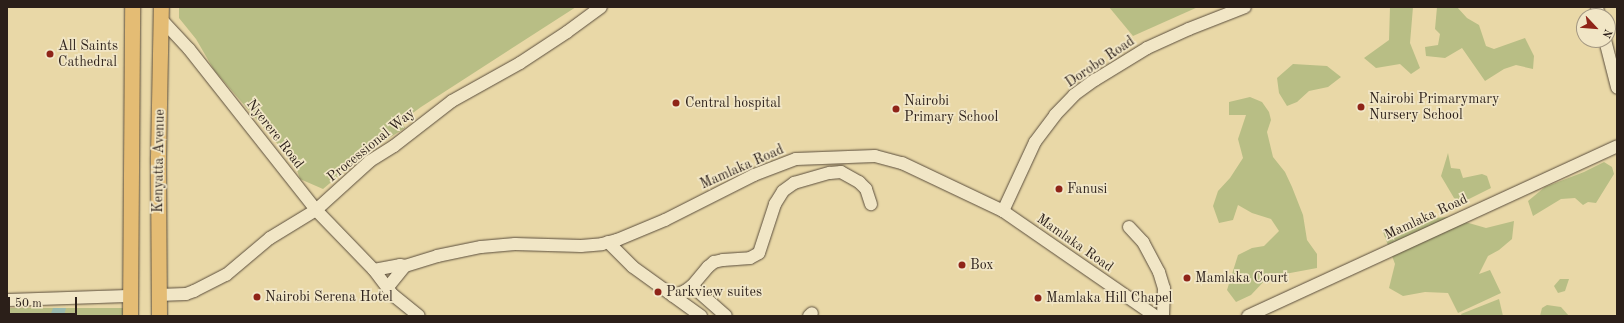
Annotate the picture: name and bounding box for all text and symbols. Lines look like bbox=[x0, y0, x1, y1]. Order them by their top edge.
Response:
north arrow bbox=[1576, 8, 1616, 48]
text: N bbox=[1600, 27, 1613, 39]
street label: Dorobo Road bbox=[1062, 33, 1138, 91]
place label: All Saints Cathedral bbox=[58, 38, 118, 70]
marker: All Saints Cathedral bbox=[45, 49, 55, 59]
place label: Nairobi Primarymary Nursery School bbox=[1369, 91, 1499, 124]
place label: Nairobi Primary School bbox=[904, 93, 998, 126]
place label: Central hospital bbox=[685, 95, 781, 111]
street label: Nyerere Road bbox=[243, 96, 307, 172]
marker: Central hospital bbox=[670, 97, 682, 109]
marker: Nairobi Primarymary Nursery School bbox=[1356, 102, 1366, 112]
marker: Nairobi Primary School bbox=[891, 104, 901, 114]
street label: Processional Way bbox=[324, 105, 418, 185]
street label: Kenyatta Avenue bbox=[150, 109, 168, 213]
street label: Mamlaka Road bbox=[698, 141, 786, 193]
place label: Fanusi bbox=[1067, 181, 1107, 197]
marker: Fanusi bbox=[1054, 184, 1064, 194]
street label: Mamlaka Road bbox=[1382, 190, 1470, 244]
street label: Mamlaka Road bbox=[1033, 210, 1117, 276]
place label: Box bbox=[970, 257, 994, 273]
marker: Box bbox=[957, 260, 967, 270]
place label: Mamlaka Court bbox=[1195, 270, 1288, 286]
marker: Mamlaka Court bbox=[1182, 273, 1192, 283]
place label: Parkview suites bbox=[666, 284, 762, 300]
marker: Parkview suites bbox=[653, 287, 663, 297]
scale bar bbox=[10, 289, 79, 315]
place label: Nairobi Serena Hotel bbox=[265, 289, 393, 305]
place label: Mamlaka Hill Chapel bbox=[1046, 290, 1172, 306]
marker: Nairobi Serena Hotel bbox=[252, 292, 262, 302]
marker: Mamlaka Hill Chapel bbox=[1033, 293, 1043, 303]
text: 50 m bbox=[15, 298, 42, 310]

